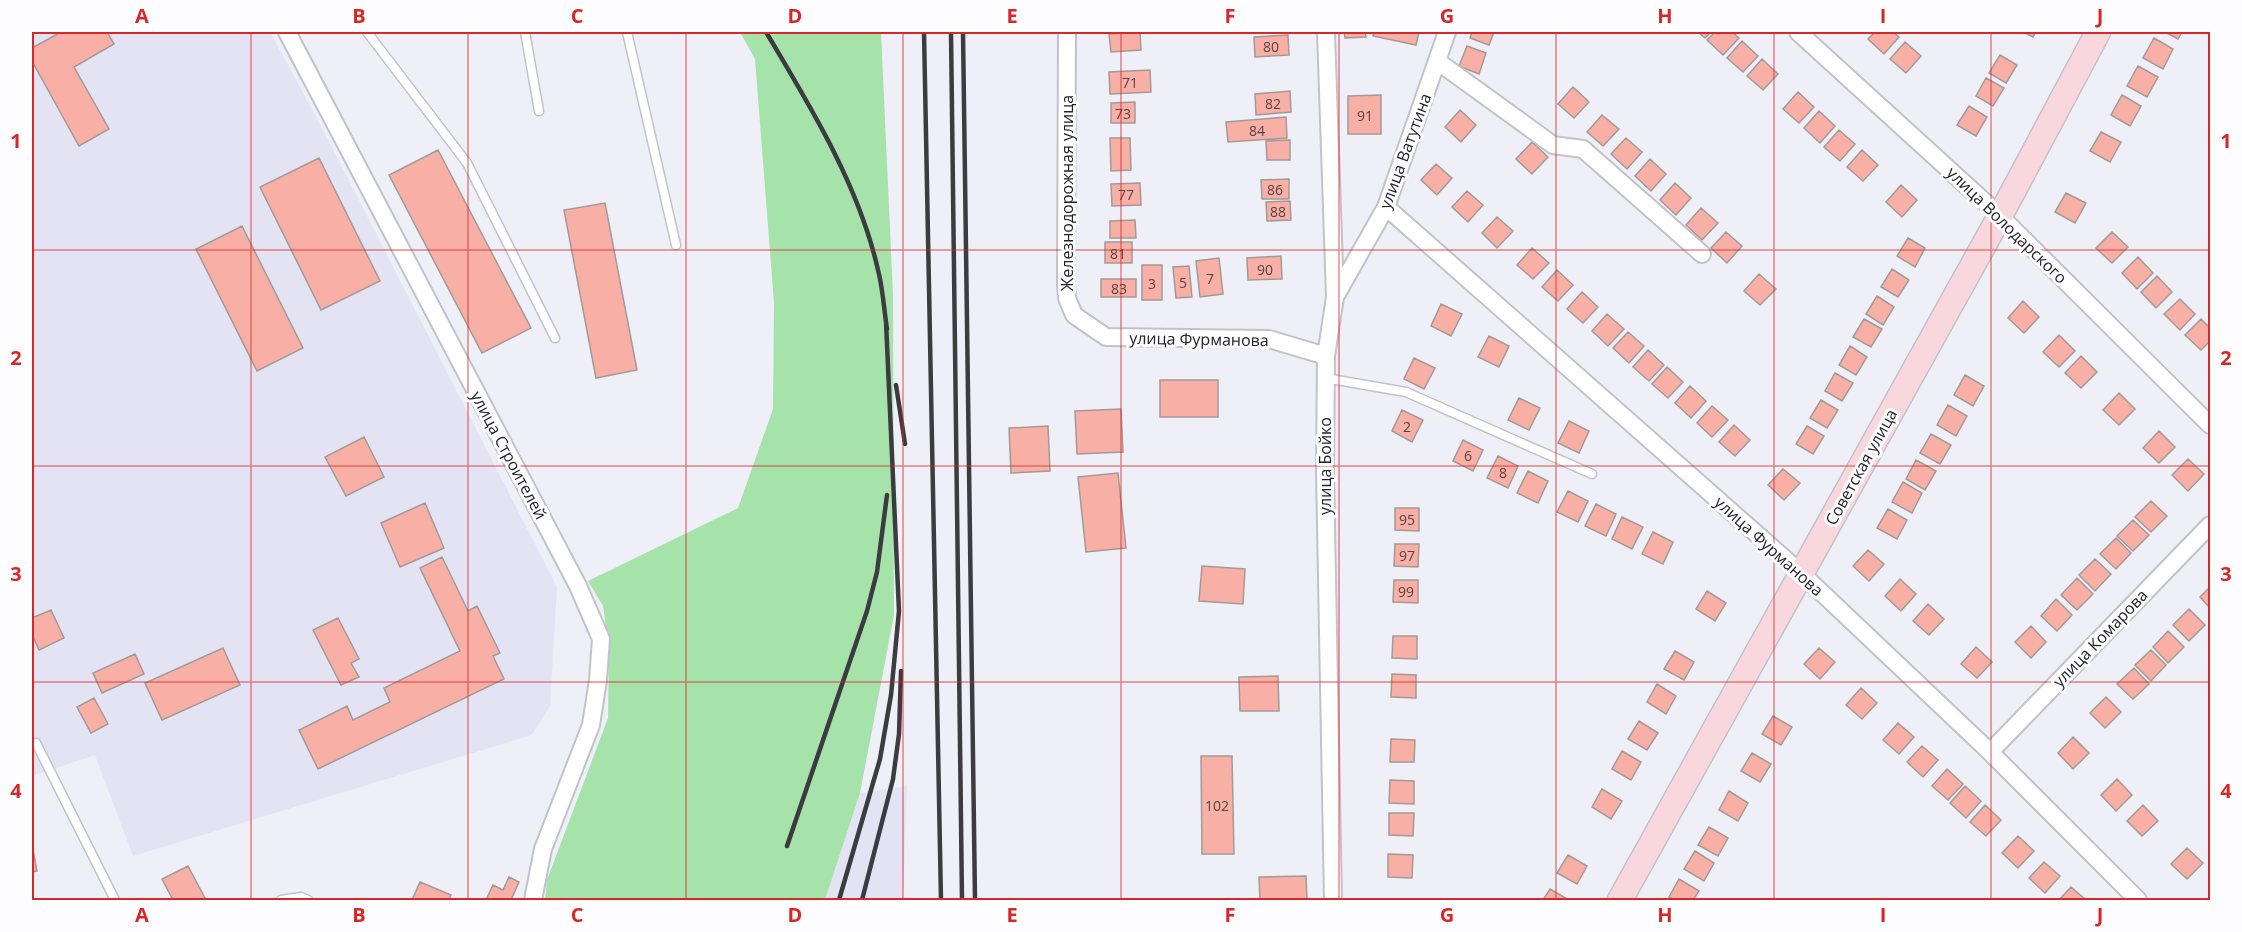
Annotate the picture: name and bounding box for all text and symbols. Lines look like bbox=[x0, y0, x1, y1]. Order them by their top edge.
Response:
text: A bbox=[135, 2, 149, 29]
text: B bbox=[352, 2, 366, 29]
text: C bbox=[571, 2, 584, 29]
text: D bbox=[788, 2, 802, 29]
text: E bbox=[1006, 2, 1018, 29]
text: F bbox=[1225, 2, 1235, 29]
text: G bbox=[1440, 2, 1454, 29]
text: H bbox=[1657, 2, 1673, 29]
text: I bbox=[1880, 2, 1886, 29]
text: J bbox=[2095, 2, 2103, 29]
house number: 80 bbox=[1263, 37, 1279, 56]
house number: 71 bbox=[1122, 73, 1138, 92]
street label: улица Ватутина bbox=[1374, 90, 1436, 212]
house number: 82 bbox=[1265, 94, 1281, 113]
street label: Железнодорожная улица bbox=[1056, 95, 1078, 291]
house number: 73 bbox=[1115, 104, 1131, 123]
house number: 91 bbox=[1357, 106, 1373, 125]
house number: 84 bbox=[1249, 121, 1265, 140]
text: 1 bbox=[10, 127, 22, 154]
text: 1 bbox=[2220, 127, 2232, 154]
street label: улица Володарского bbox=[1942, 162, 2072, 288]
house number: 86 bbox=[1267, 180, 1283, 199]
house number: 77 bbox=[1118, 185, 1134, 204]
house number: 88 bbox=[1270, 202, 1286, 221]
house number: 81 bbox=[1110, 244, 1126, 263]
house number: 90 bbox=[1257, 260, 1273, 279]
house number: 7 bbox=[1206, 269, 1214, 288]
house number: 5 bbox=[1179, 273, 1187, 292]
house number: 3 bbox=[1148, 274, 1156, 293]
house number: 83 bbox=[1111, 279, 1127, 298]
street label: улица Фурманова bbox=[1129, 327, 1269, 351]
text: 2 bbox=[10, 344, 22, 371]
text: 2 bbox=[2220, 344, 2232, 371]
street label: улица Строителей bbox=[466, 387, 552, 523]
street label: Советская улица bbox=[1820, 405, 1902, 529]
street label: улица Бойко bbox=[1314, 417, 1336, 515]
house number: 2 bbox=[1403, 417, 1411, 436]
house number: 6 bbox=[1464, 446, 1472, 465]
house number: 8 bbox=[1499, 463, 1507, 482]
street label: улица Фурманова bbox=[1710, 491, 1828, 601]
house number: 95 bbox=[1399, 510, 1415, 529]
house number: 97 bbox=[1399, 546, 1415, 565]
text: 3 bbox=[10, 560, 22, 587]
text: 3 bbox=[2220, 560, 2232, 587]
house number: 99 bbox=[1398, 582, 1414, 601]
street label: улица Комарова bbox=[2048, 584, 2152, 692]
text: 4 bbox=[10, 777, 22, 804]
text: 4 bbox=[2220, 777, 2232, 804]
house number: 102 bbox=[1205, 796, 1229, 815]
text: A bbox=[135, 901, 149, 928]
text: B bbox=[352, 901, 366, 928]
text: C bbox=[571, 901, 584, 928]
text: D bbox=[788, 901, 802, 928]
text: E bbox=[1006, 901, 1018, 928]
text: F bbox=[1225, 901, 1235, 928]
text: G bbox=[1440, 901, 1454, 928]
text: H bbox=[1657, 901, 1673, 928]
text: I bbox=[1880, 901, 1886, 928]
text: J bbox=[2095, 901, 2103, 928]

